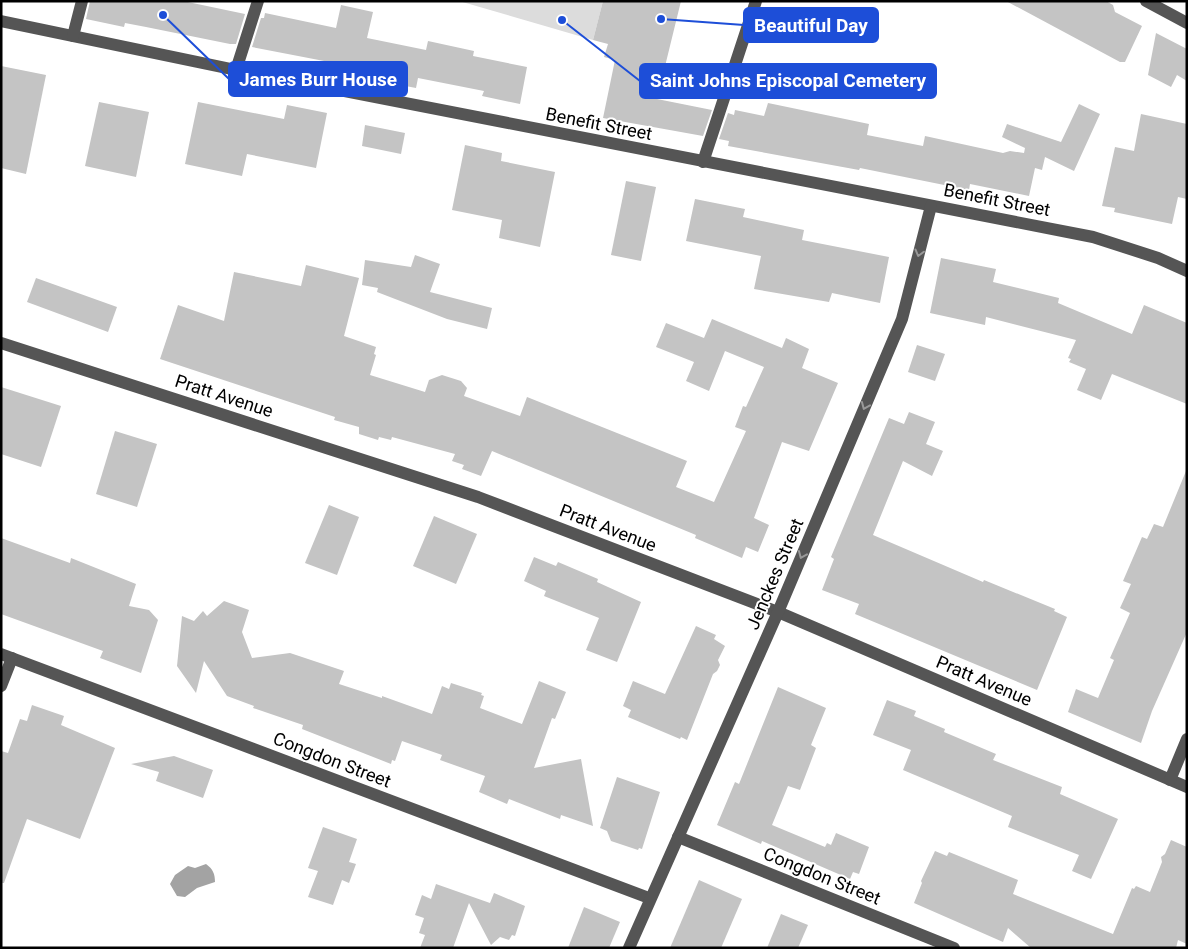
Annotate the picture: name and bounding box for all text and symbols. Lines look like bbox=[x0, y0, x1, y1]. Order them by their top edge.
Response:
callout: Beautiful Day bbox=[744, 8, 878, 42]
text: Beautiful Day bbox=[754, 14, 868, 37]
callout: James Burr House bbox=[229, 62, 407, 96]
callout: Saint Johns Episcopal Cemetery bbox=[640, 64, 936, 98]
text: James Burr House bbox=[239, 68, 397, 91]
text: Saint Johns Episcopal Cemetery bbox=[650, 69, 926, 92]
street label: Benefit Street bbox=[544, 103, 654, 144]
street label: Benefit Street bbox=[942, 179, 1052, 220]
one-way arrow bbox=[914, 248, 925, 257]
street label: Pratt Avenue bbox=[172, 370, 276, 421]
one-way arrow bbox=[861, 401, 871, 410]
street label: Pratt Avenue bbox=[557, 499, 660, 556]
street label: Jenckes Street bbox=[742, 515, 807, 632]
one-way arrow bbox=[797, 550, 808, 559]
street label: Pratt Avenue bbox=[933, 651, 1035, 710]
street label: Congdon Street bbox=[270, 727, 394, 792]
street label: Congdon Street bbox=[761, 843, 884, 909]

